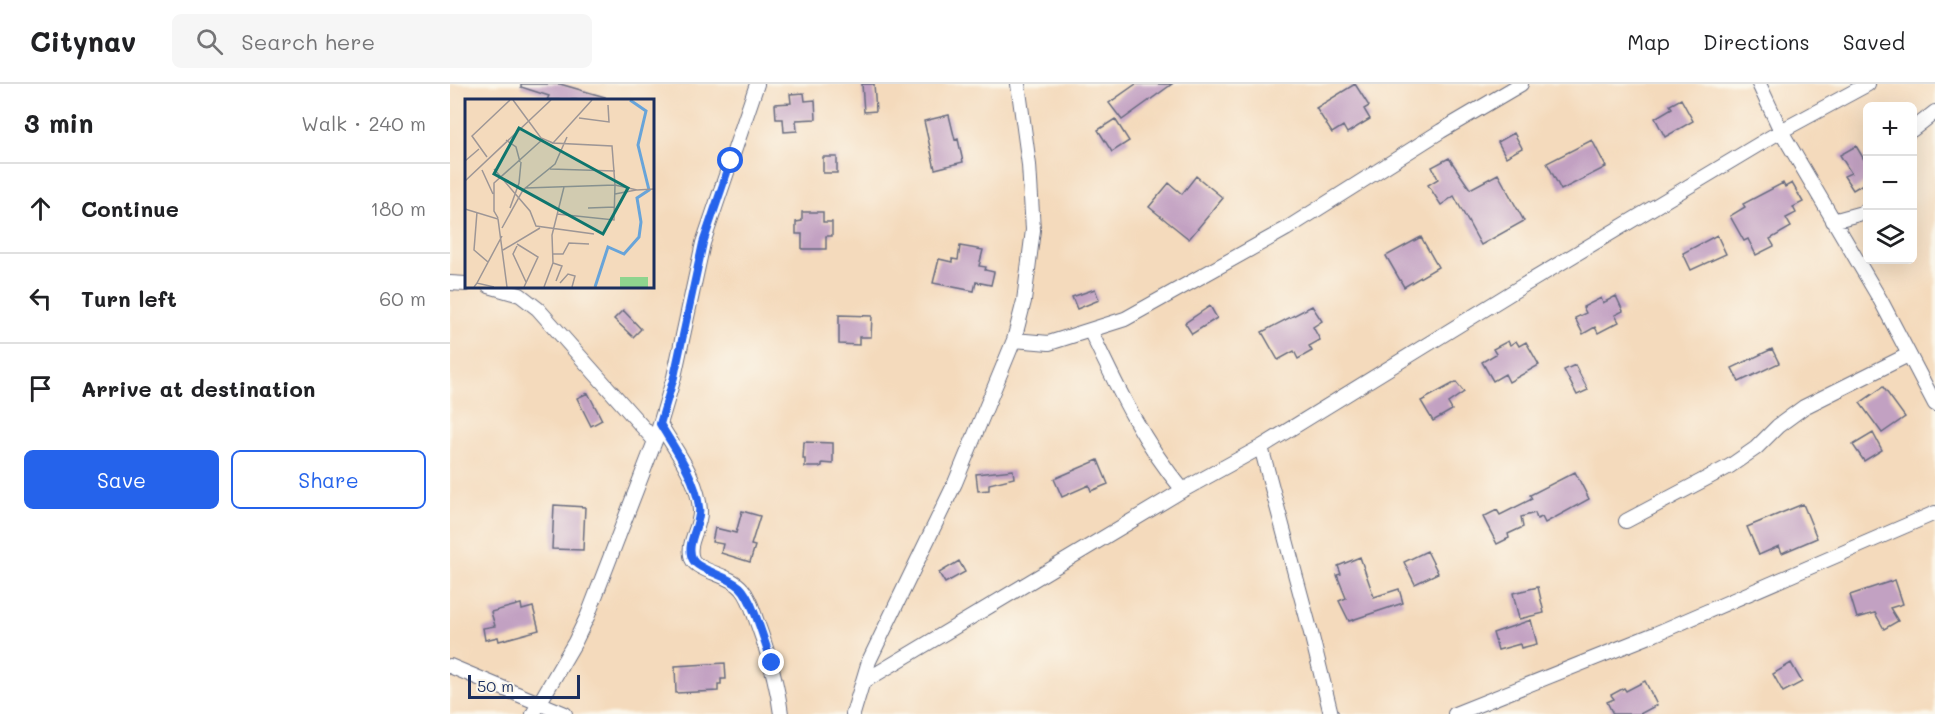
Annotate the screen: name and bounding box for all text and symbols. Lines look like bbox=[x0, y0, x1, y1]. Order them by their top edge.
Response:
search box bbox=[172, 14, 592, 68]
text: Citynav bbox=[30, 23, 136, 59]
icon: search bbox=[193, 25, 226, 58]
text: Search here bbox=[241, 27, 375, 56]
text: Map bbox=[1627, 28, 1670, 55]
text: Directions bbox=[1703, 28, 1810, 55]
text: Saved bbox=[1843, 28, 1905, 55]
inset map bbox=[465, 99, 654, 288]
map controls bbox=[1863, 102, 1917, 264]
button: + bbox=[1863, 102, 1917, 156]
text: 3 min bbox=[24, 106, 93, 140]
text: Walk · 240 m bbox=[301, 110, 426, 136]
route start bbox=[717, 147, 743, 173]
button: − bbox=[1863, 156, 1917, 210]
icon: ahead bbox=[24, 192, 57, 225]
text: Continue bbox=[81, 194, 179, 223]
text: 180 m bbox=[370, 195, 426, 221]
button: layers bbox=[1863, 210, 1917, 264]
icon: left bbox=[24, 282, 57, 315]
text: Turn left bbox=[81, 284, 177, 313]
text: 60 m bbox=[379, 285, 426, 311]
icon: arrive bbox=[24, 372, 57, 405]
text: Arrive at destination bbox=[81, 374, 316, 403]
button: Save bbox=[24, 450, 219, 509]
button: Share bbox=[231, 450, 426, 509]
route end bbox=[758, 649, 784, 675]
scale bar bbox=[468, 672, 580, 700]
text: 50 m bbox=[477, 675, 514, 696]

